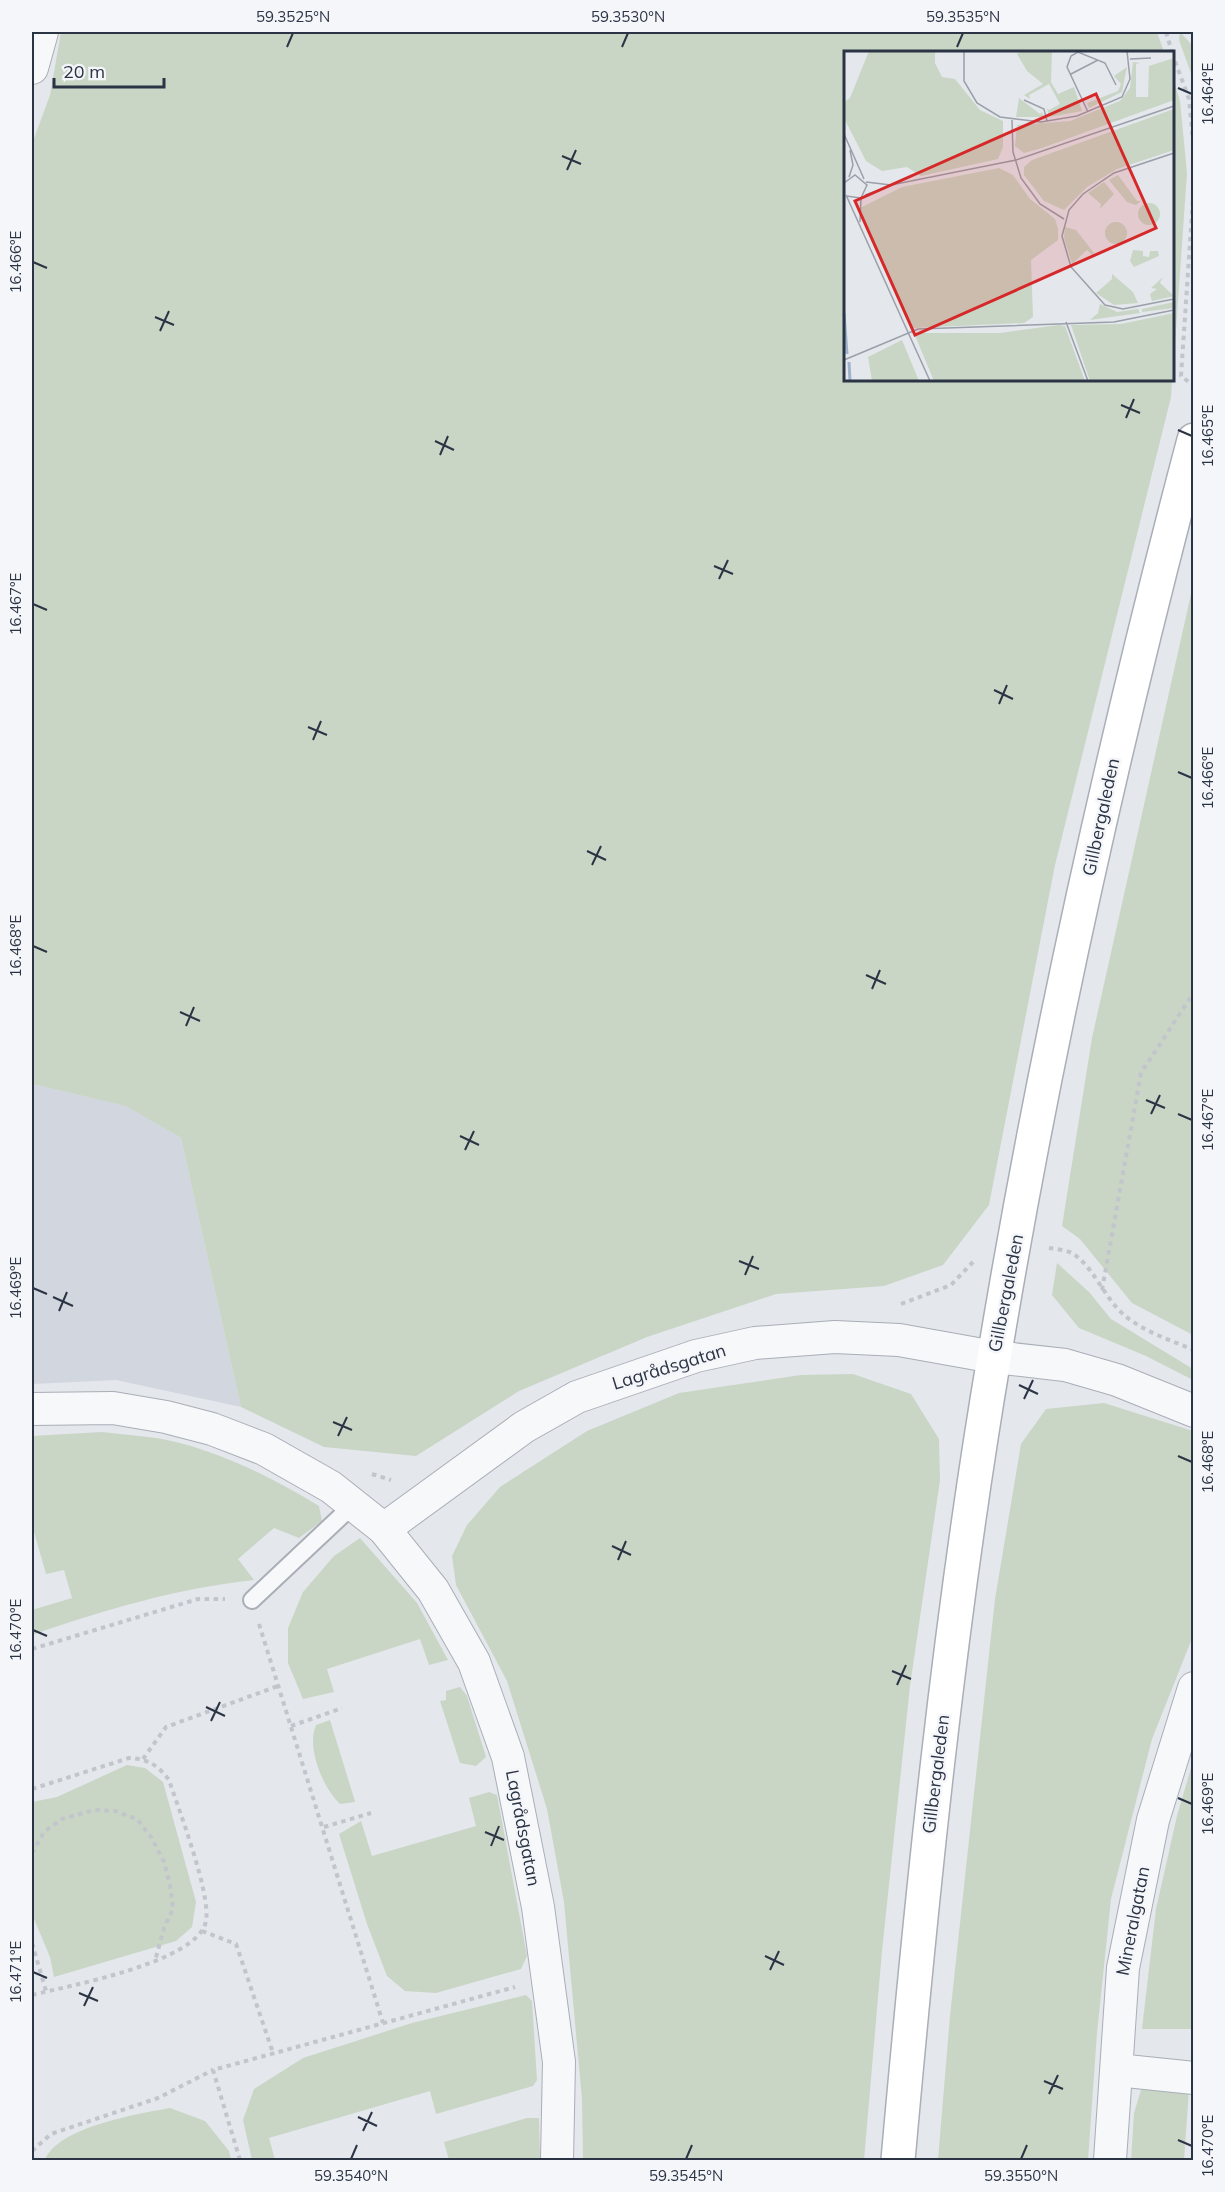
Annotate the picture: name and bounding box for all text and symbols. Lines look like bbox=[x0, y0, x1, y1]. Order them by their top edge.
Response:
text: 59.3525°N bbox=[256, 7, 330, 26]
text: 59.3530°N bbox=[591, 7, 665, 26]
text: 59.3535°N bbox=[926, 7, 1000, 26]
scale bar bbox=[54, 51, 164, 89]
inset map bbox=[844, 51, 1174, 381]
text: 20 m bbox=[63, 60, 105, 83]
text: 16.464°E bbox=[1198, 62, 1217, 125]
text: 16.466°E bbox=[6, 230, 25, 293]
text: 16.465°E bbox=[1198, 404, 1217, 467]
text: 16.467°E bbox=[6, 572, 25, 635]
text: 16.466°E bbox=[1198, 746, 1217, 809]
street label: Gillbergaleden bbox=[1077, 756, 1124, 878]
text: 16.468°E bbox=[6, 914, 25, 977]
text: 16.467°E bbox=[1198, 1088, 1217, 1151]
street label: Gillbergaleden bbox=[983, 1232, 1028, 1354]
text: 16.469°E bbox=[6, 1256, 25, 1319]
street label: Lagrådsgatan bbox=[609, 1338, 729, 1395]
text: 16.468°E bbox=[1198, 1430, 1217, 1493]
text: 16.470°E bbox=[6, 1598, 25, 1661]
street label: Gillbergaleden bbox=[917, 1713, 954, 1835]
street label: Lagrådsgatan bbox=[501, 1768, 546, 1888]
text: 16.469°E bbox=[1198, 1772, 1217, 1835]
street label: Mineralgatan bbox=[1111, 1864, 1154, 1978]
text: 16.471°E bbox=[6, 1940, 25, 2003]
text: 16.470°E bbox=[1198, 2114, 1217, 2177]
text: 59.3540°N bbox=[314, 2166, 388, 2185]
text: 59.3545°N bbox=[649, 2166, 723, 2185]
text: 59.3550°N bbox=[984, 2166, 1058, 2185]

